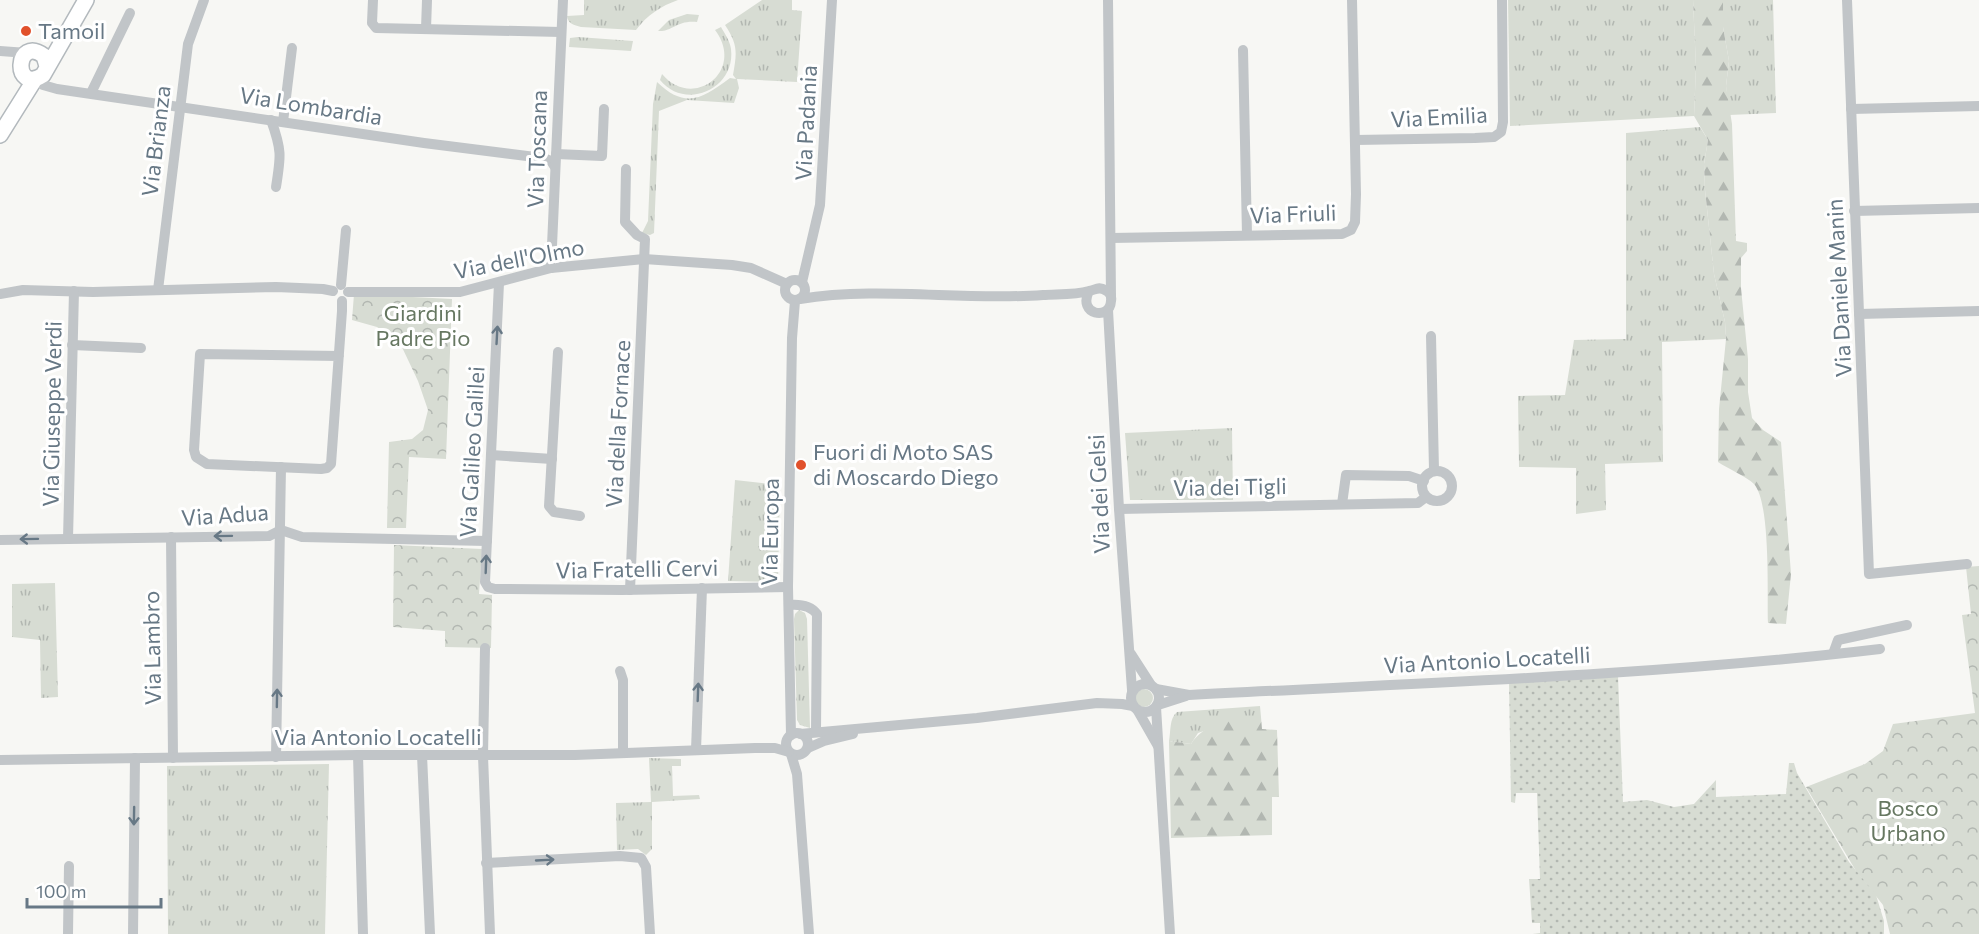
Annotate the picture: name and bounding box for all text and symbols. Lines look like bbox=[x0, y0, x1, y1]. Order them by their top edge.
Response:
place label: Tamoil bbox=[38, 17, 105, 44]
marker: Tamoil bbox=[19, 24, 33, 38]
street label: Via Padania bbox=[789, 64, 822, 181]
street label: Via Lombardia bbox=[238, 81, 384, 130]
street label: Via Brianza bbox=[135, 84, 176, 198]
street label: Via Toscana bbox=[521, 89, 552, 209]
street label: Via Emilia bbox=[1390, 100, 1488, 133]
street label: Via Friuli bbox=[1249, 198, 1337, 229]
street label: Via Daniele Manin bbox=[1820, 198, 1857, 378]
street label: Via dell'Olmo bbox=[451, 233, 586, 284]
park label: Giardini Padre Pio bbox=[376, 299, 470, 351]
street label: Via Giuseppe Verdi bbox=[36, 321, 67, 507]
one-way arrow bbox=[491, 326, 502, 346]
street label: Via della Fornace bbox=[600, 339, 635, 509]
street label: Via Galileo Galilei bbox=[454, 366, 489, 538]
street label: Via dei Gelsi bbox=[1082, 434, 1115, 554]
place label: Fuori di Moto SAS di Moscardo Diego bbox=[813, 438, 999, 490]
marker: Fuori di Moto SAS di Moscardo Diego bbox=[794, 458, 808, 472]
street label: Via dei Tigli bbox=[1173, 472, 1287, 501]
street label: Via Europa bbox=[755, 478, 784, 586]
street label: Via Adua bbox=[180, 498, 270, 531]
one-way arrow bbox=[214, 531, 234, 542]
one-way arrow bbox=[19, 533, 39, 545]
street label: Via Fratelli Cervi bbox=[555, 554, 719, 583]
one-way arrow bbox=[480, 555, 491, 575]
street label: Via Lambro bbox=[137, 591, 166, 705]
street label: Via Antonio Locatelli bbox=[1383, 641, 1591, 678]
one-way arrow bbox=[692, 682, 704, 702]
one-way arrow bbox=[271, 689, 283, 709]
street label: Via Antonio Locatelli bbox=[274, 723, 482, 750]
park label: Bosco Urbano bbox=[1870, 794, 1946, 846]
one-way arrow bbox=[128, 806, 140, 826]
one-way arrow bbox=[534, 855, 554, 866]
scale bar bbox=[27, 871, 160, 909]
text: 100 m bbox=[36, 880, 86, 902]

